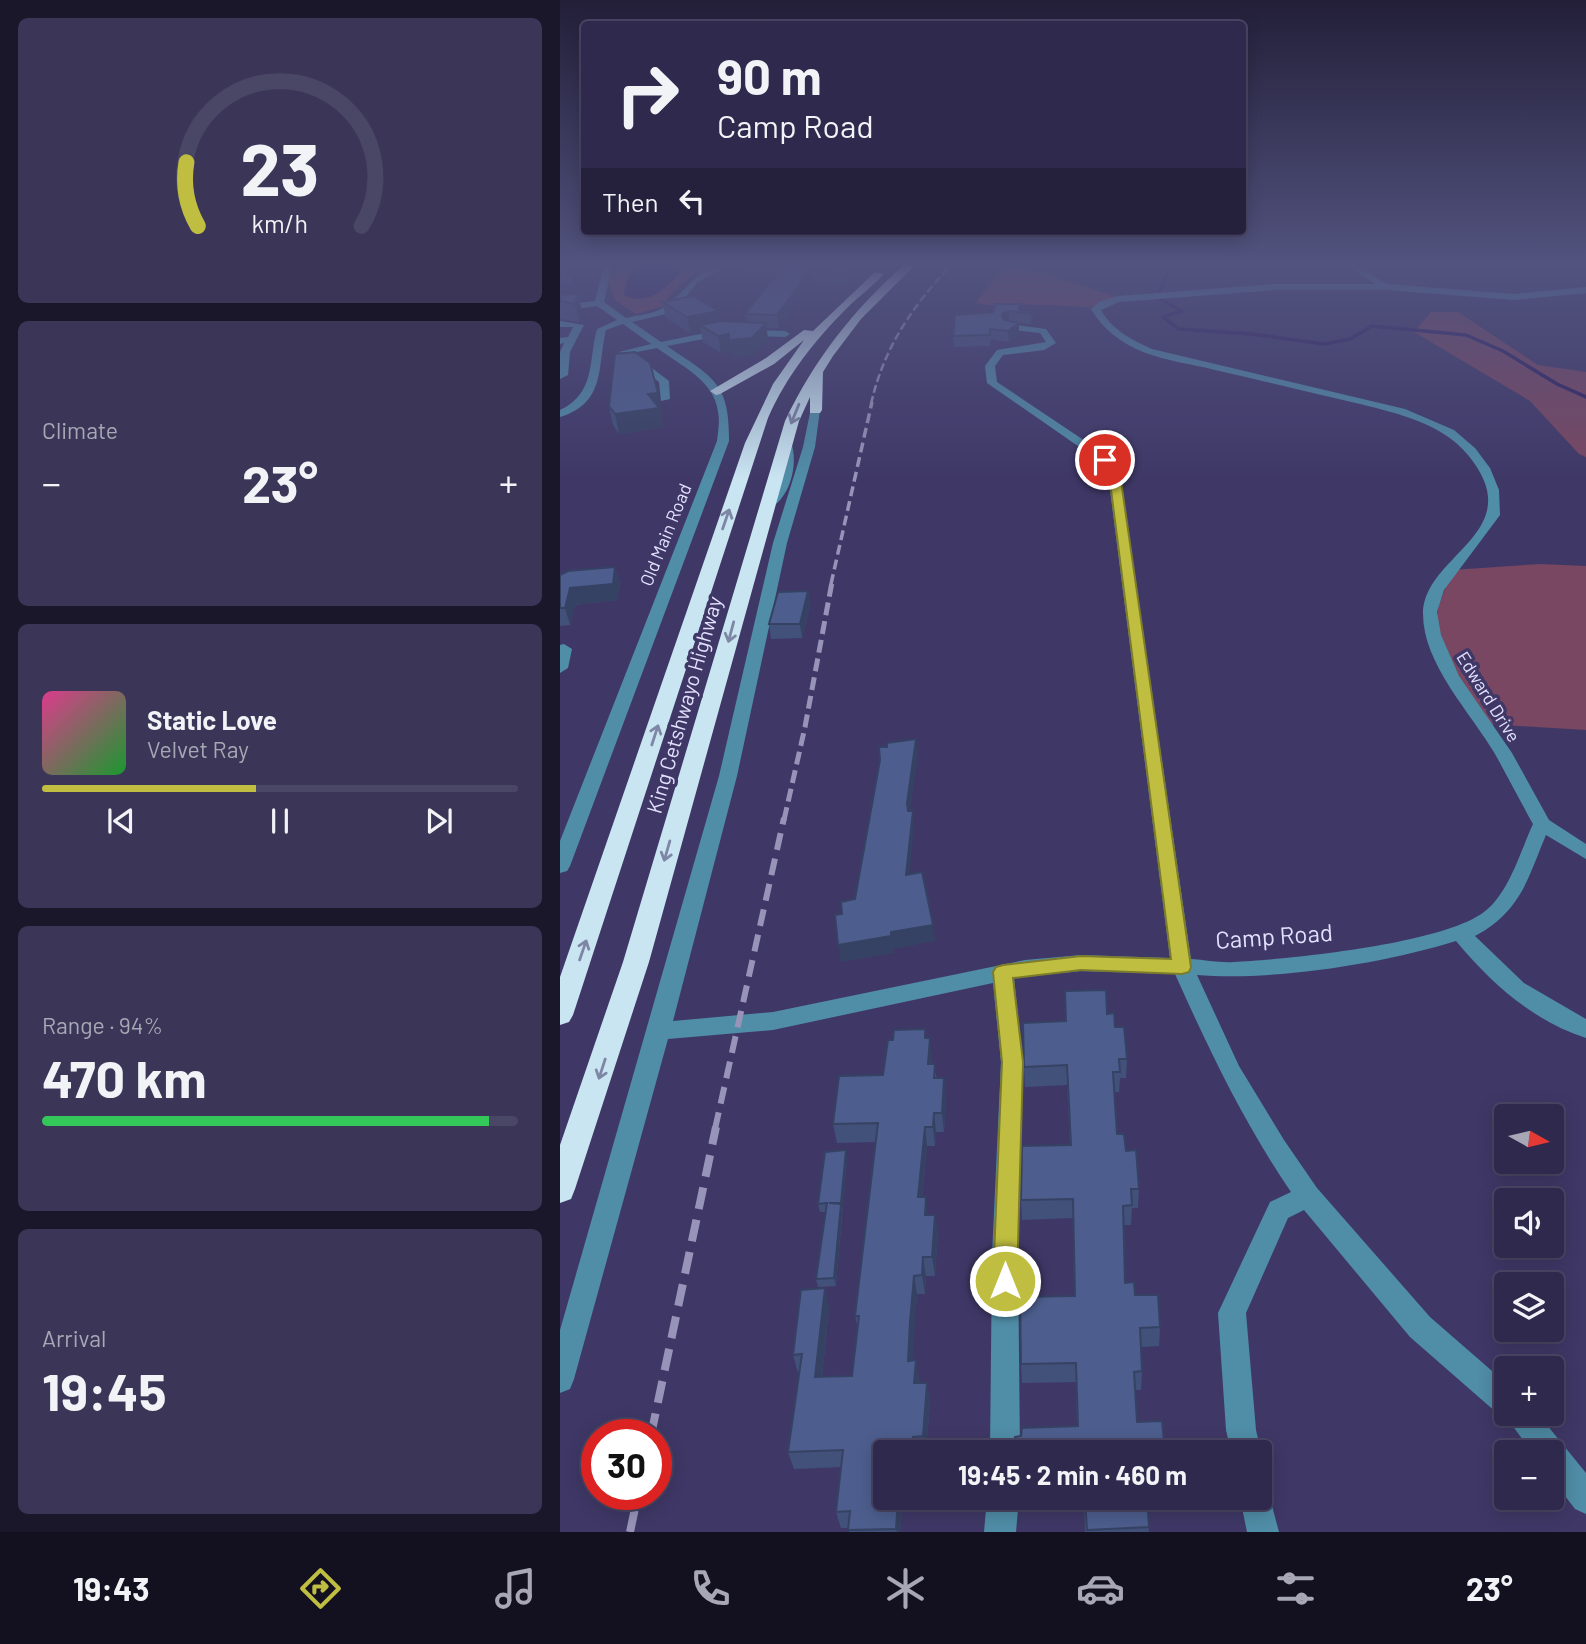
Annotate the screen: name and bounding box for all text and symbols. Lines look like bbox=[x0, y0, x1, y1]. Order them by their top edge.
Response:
text: 90 m bbox=[717, 46, 822, 105]
icon: right bbox=[602, 49, 693, 140]
text: Camp Road bbox=[717, 106, 874, 144]
text: 23 bbox=[240, 124, 320, 212]
icon: left bbox=[673, 182, 711, 220]
text: Then bbox=[602, 186, 659, 217]
text: km/h bbox=[252, 208, 308, 238]
one-way arrow bbox=[788, 403, 801, 425]
text: Climate bbox=[42, 416, 118, 444]
pin bbox=[1075, 430, 1135, 490]
icon: arrive bbox=[1086, 441, 1124, 479]
text: 23° bbox=[242, 451, 318, 513]
text: − bbox=[42, 459, 61, 505]
text: + bbox=[499, 459, 518, 505]
street label: Old Main Road bbox=[635, 480, 696, 589]
one-way arrow bbox=[721, 508, 734, 530]
street label: King Cetshwayo Highway bbox=[641, 593, 727, 816]
one-way arrow bbox=[723, 621, 736, 643]
street label: Edward Drive bbox=[1452, 647, 1525, 746]
text: Static Love bbox=[147, 704, 277, 735]
one-way arrow bbox=[649, 724, 662, 746]
text: Velvet Ray bbox=[147, 735, 249, 763]
icon: previous bbox=[102, 802, 140, 840]
icon: pause bbox=[261, 802, 299, 840]
icon: next bbox=[420, 802, 458, 840]
one-way arrow bbox=[660, 839, 673, 862]
street label: Camp Road bbox=[1214, 917, 1334, 954]
one-way arrow bbox=[577, 940, 590, 962]
text: Range · 94% bbox=[42, 1011, 163, 1039]
text: 470 km bbox=[42, 1046, 207, 1108]
one-way arrow bbox=[594, 1057, 607, 1079]
north arrow bbox=[1494, 1104, 1564, 1174]
map controls bbox=[1494, 1104, 1564, 1510]
button: sound bbox=[1494, 1188, 1564, 1258]
position arrow bbox=[968, 1244, 1042, 1318]
button: layers bbox=[1494, 1272, 1564, 1342]
text: Arrival bbox=[42, 1324, 106, 1352]
button: + bbox=[1494, 1356, 1564, 1426]
text: 19:45 bbox=[42, 1359, 166, 1421]
speed limit sign: 30 bbox=[581, 1419, 672, 1510]
button: − bbox=[1494, 1440, 1564, 1510]
text: 19:45 · 2 min · 460 m bbox=[958, 1459, 1187, 1490]
icon: directions bbox=[296, 1564, 345, 1613]
icon: music bbox=[491, 1564, 540, 1613]
icon: phone bbox=[686, 1564, 735, 1613]
icon: climate bbox=[881, 1564, 930, 1613]
icon: car bbox=[1076, 1564, 1125, 1613]
icon: filters bbox=[1271, 1564, 1320, 1613]
text: 19:43 bbox=[73, 1569, 150, 1607]
text: 23° bbox=[1466, 1569, 1513, 1607]

